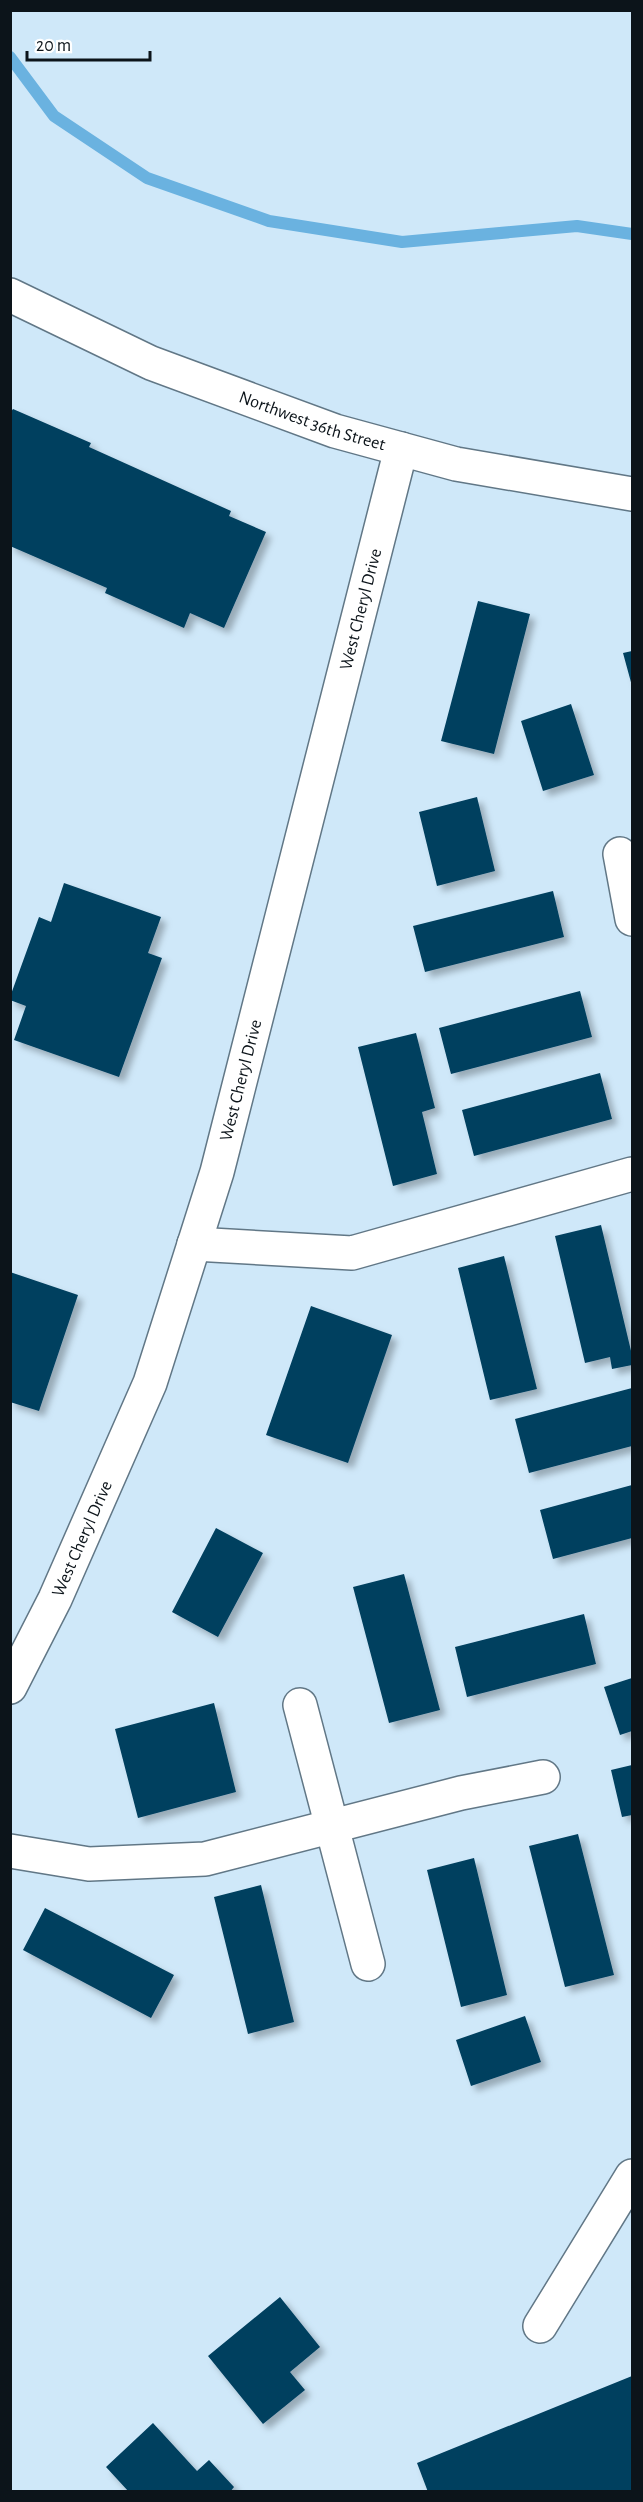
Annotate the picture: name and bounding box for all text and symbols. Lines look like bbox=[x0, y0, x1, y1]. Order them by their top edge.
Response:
scale bar bbox=[27, 24, 150, 62]
text: 20 m bbox=[36, 37, 71, 55]
street label: Northwest 36th Street bbox=[236, 388, 387, 454]
street label: West Cheryl Drive bbox=[337, 547, 385, 672]
street label: West Cheryl Drive bbox=[217, 1018, 265, 1143]
street label: West Cheryl Drive bbox=[49, 1478, 116, 1600]

